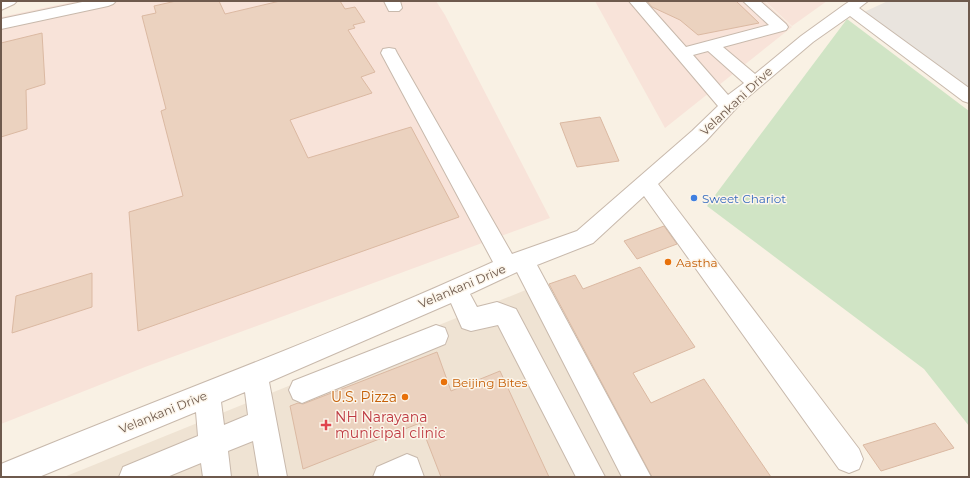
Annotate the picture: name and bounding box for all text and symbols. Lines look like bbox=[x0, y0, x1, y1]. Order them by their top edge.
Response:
street label: Velankani Drive bbox=[697, 64, 775, 138]
place label: Sweet Chariot bbox=[702, 191, 786, 206]
marker: Sweet Chariot bbox=[689, 193, 699, 203]
place label: Aastha bbox=[676, 255, 718, 270]
marker: Aastha bbox=[663, 257, 673, 267]
street label: Velankani Drive bbox=[416, 261, 508, 311]
place label: Beijing Bites bbox=[452, 375, 528, 390]
marker: Beijing Bites bbox=[439, 377, 449, 387]
street label: Velankani Drive bbox=[117, 388, 209, 436]
place label: U.S. Pizza bbox=[331, 388, 397, 406]
marker: U.S. Pizza bbox=[400, 392, 410, 402]
place label: NH Narayana municipal clinic bbox=[335, 408, 446, 442]
marker: NH Narayana municipal clinic bbox=[320, 419, 332, 431]

